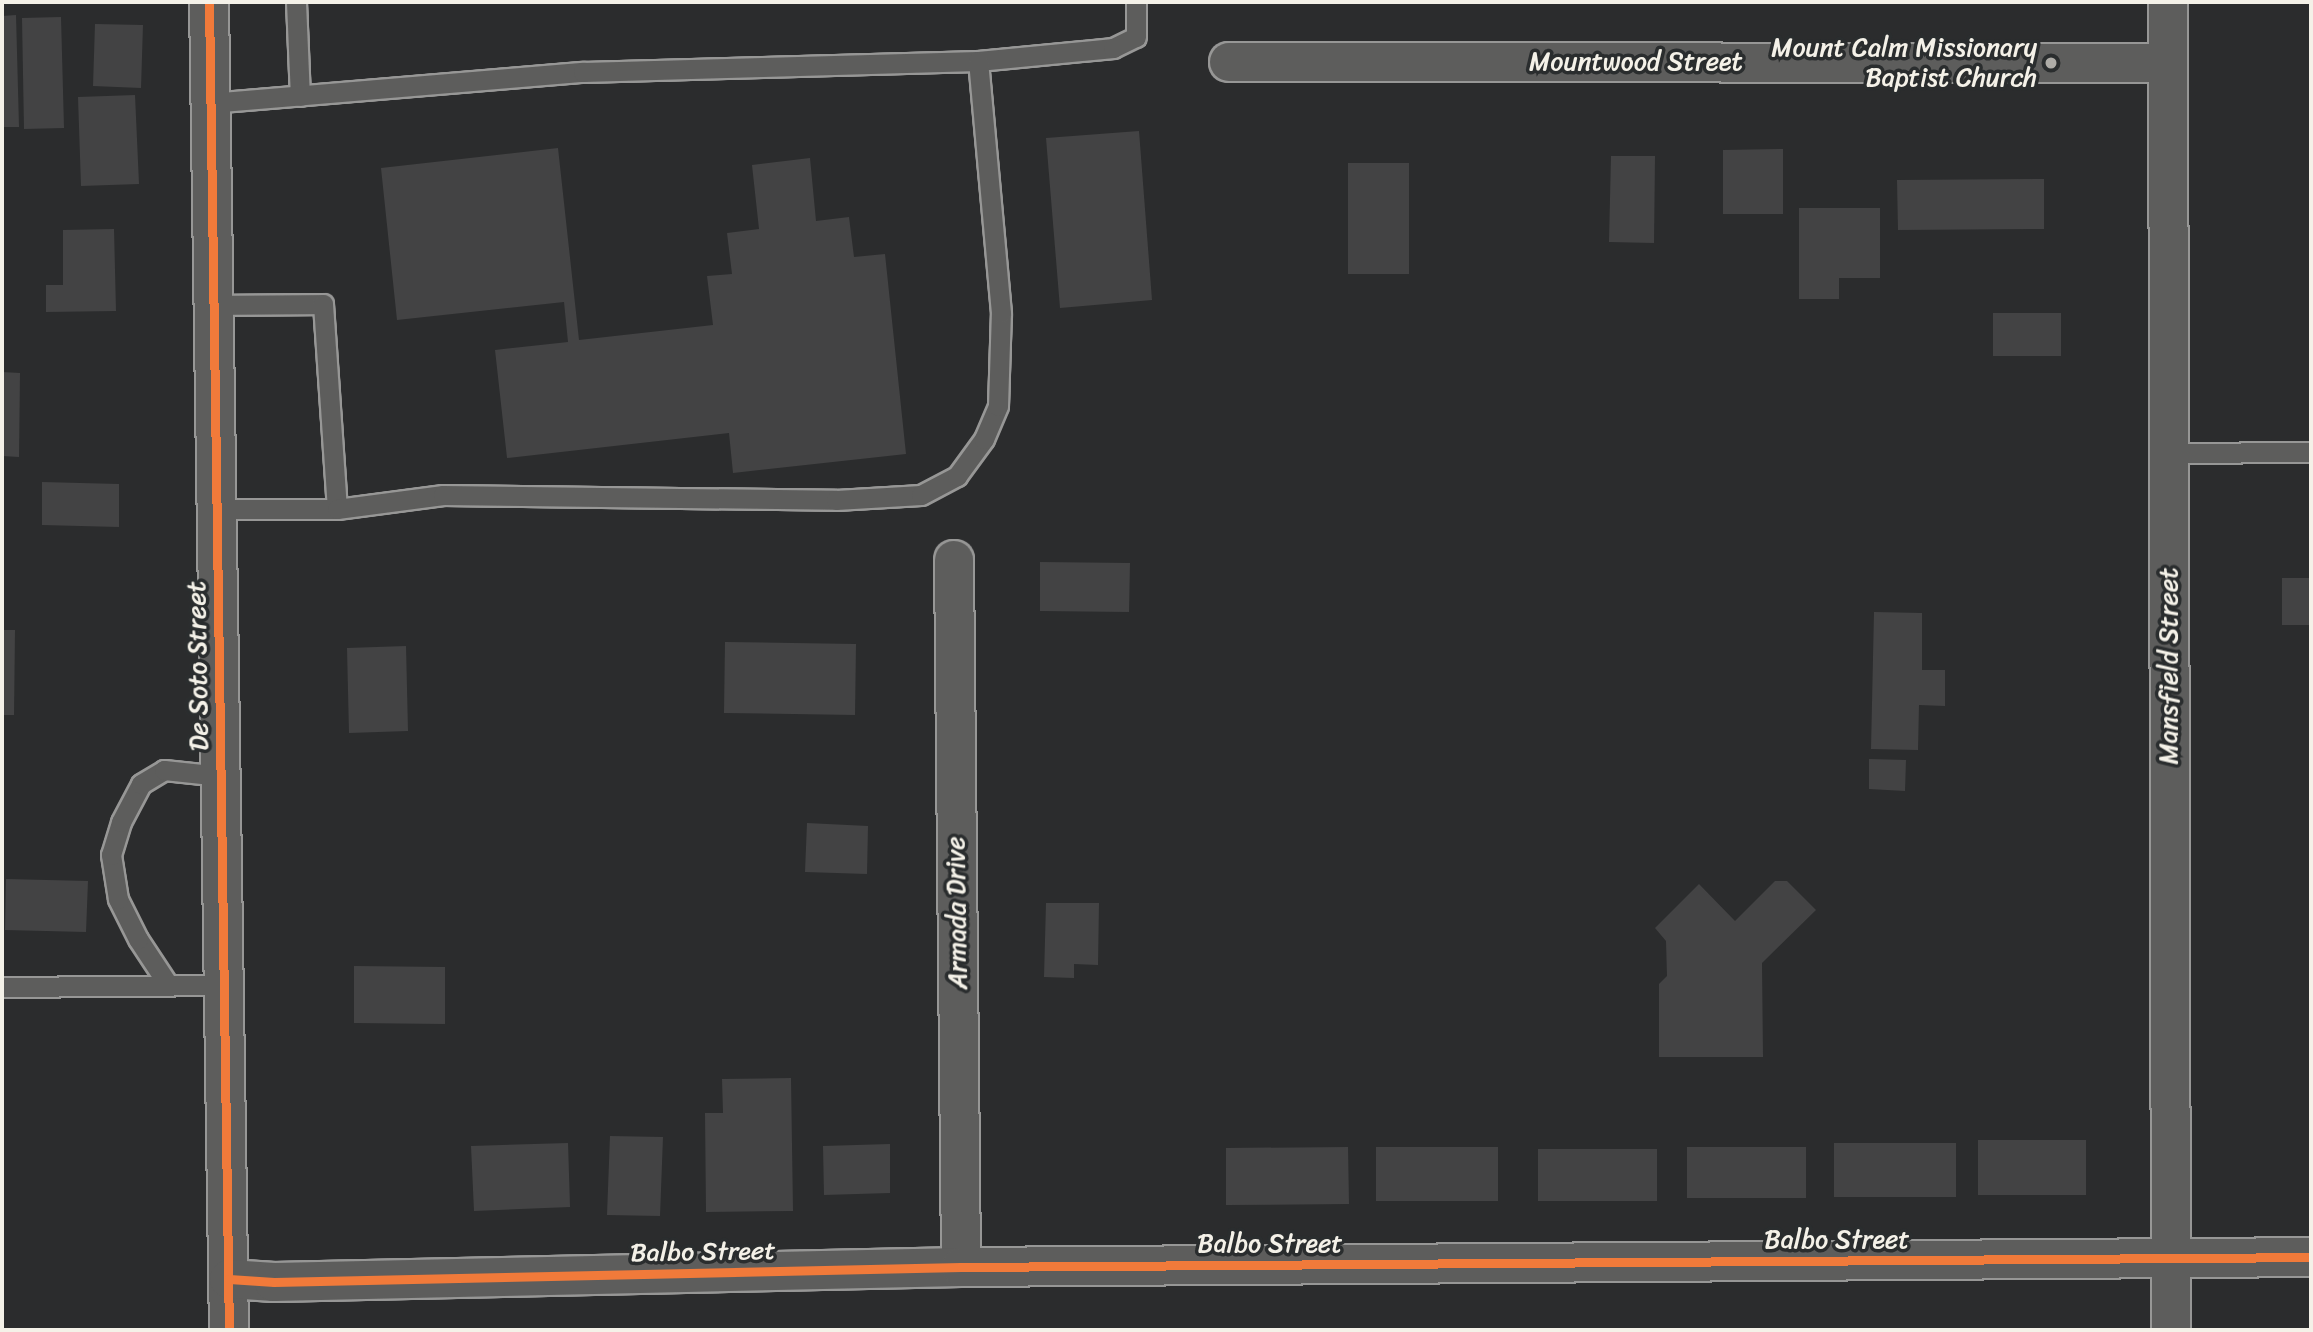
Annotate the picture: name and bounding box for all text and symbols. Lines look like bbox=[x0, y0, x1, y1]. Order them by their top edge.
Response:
place label: Mount Calm Missionary Baptist Church bbox=[1769, 32, 2037, 94]
street label: Mountwood Street bbox=[1529, 46, 1743, 78]
marker: Mount Calm Missionary Baptist Church bbox=[2043, 55, 2059, 71]
street label: Mansfield Street bbox=[2153, 568, 2185, 764]
street label: De Soto Street bbox=[181, 580, 215, 752]
street label: Armada Drive bbox=[940, 836, 974, 990]
street label: Balbo Street bbox=[1764, 1224, 1910, 1256]
street label: Balbo Street bbox=[1197, 1228, 1343, 1260]
street label: Balbo Street bbox=[630, 1235, 776, 1269]

